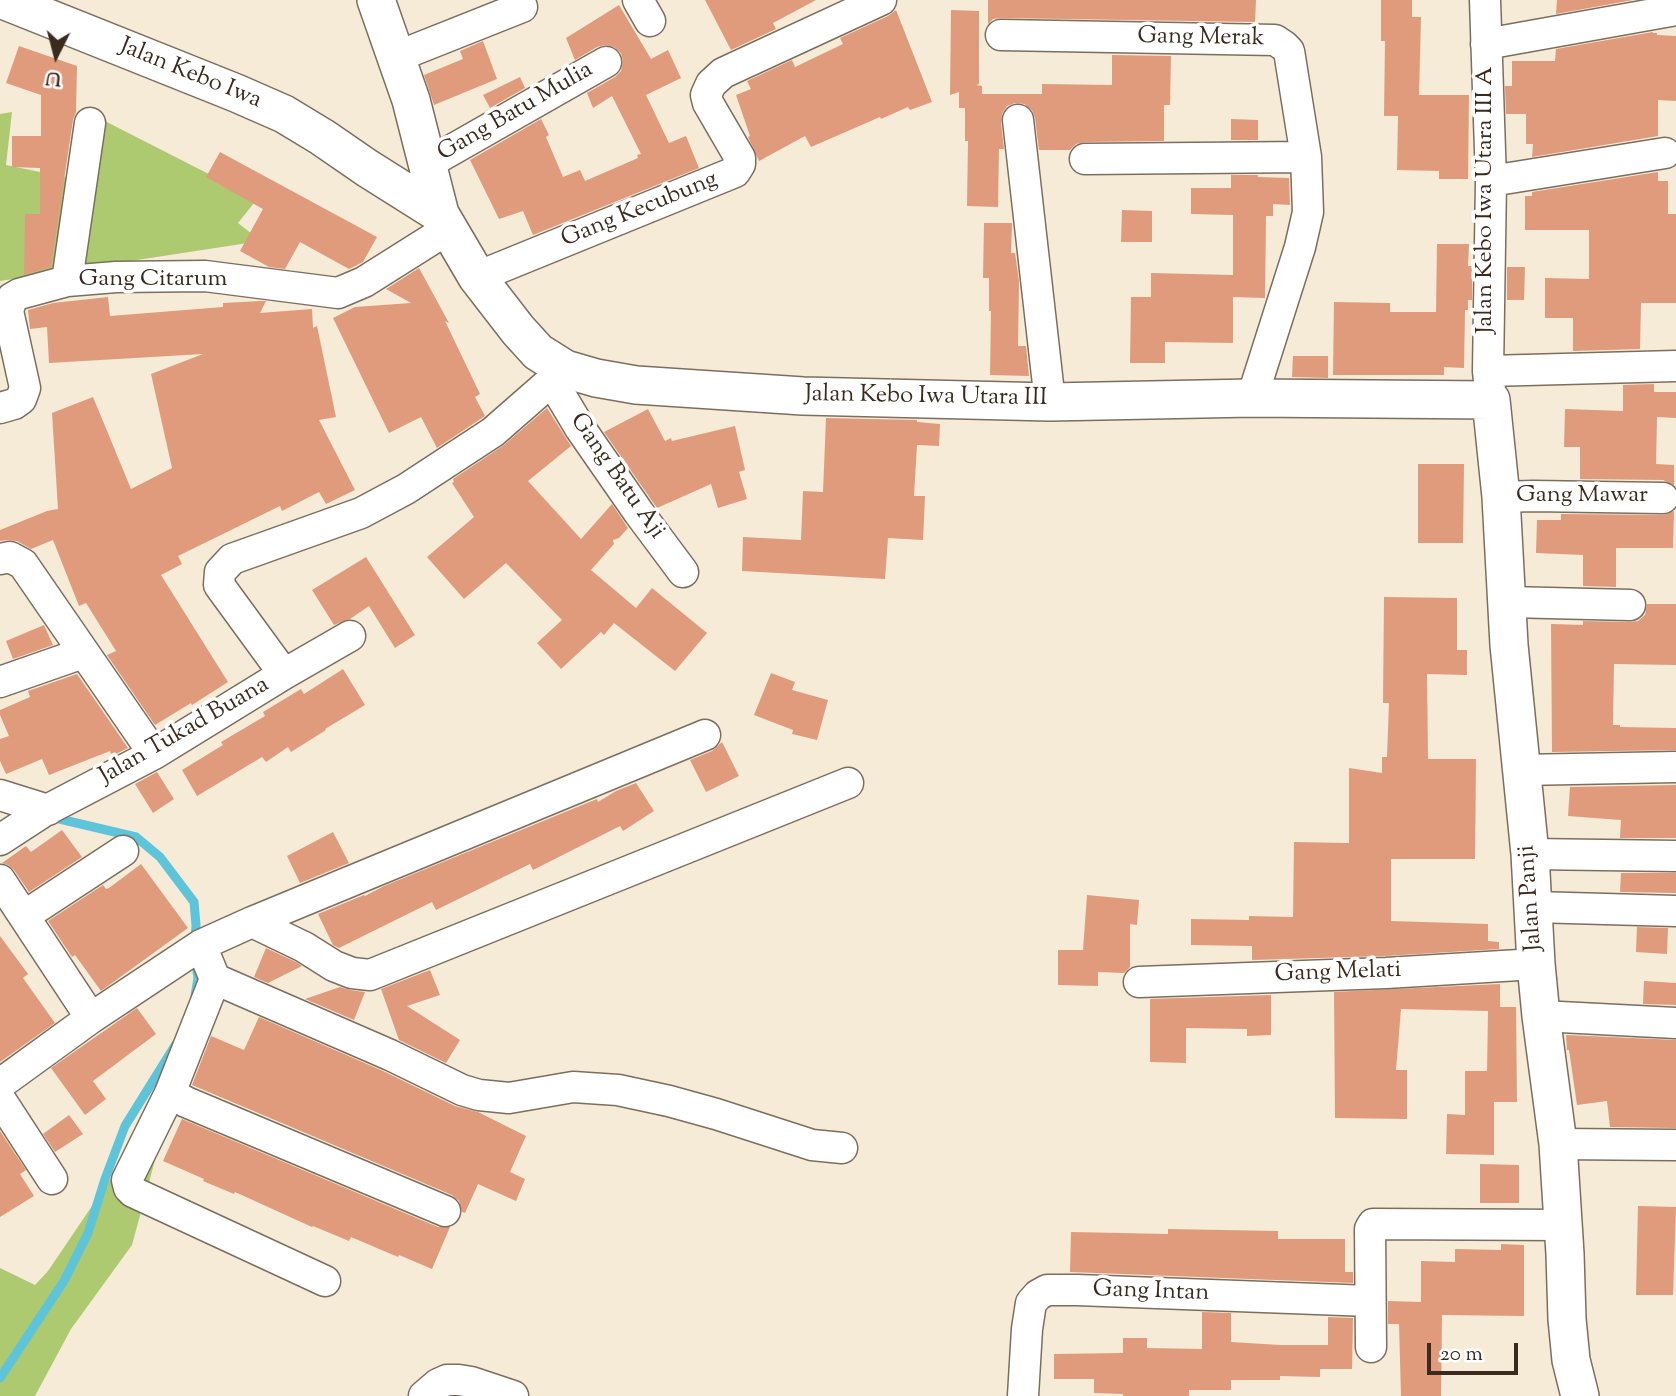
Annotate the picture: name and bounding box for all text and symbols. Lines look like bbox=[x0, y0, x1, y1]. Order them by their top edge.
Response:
north arrow bbox=[21, 21, 91, 91]
street label: Gang Merak bbox=[1137, 23, 1265, 55]
street label: Jalan Kebo Iwa bbox=[115, 33, 265, 117]
street label: Gang Batu Mulia bbox=[433, 57, 599, 169]
text: U bbox=[45, 63, 63, 92]
street label: Jalan Kebo Iwa Utara III A bbox=[1473, 66, 1501, 334]
street label: Gang Kecubung bbox=[558, 167, 722, 255]
street label: Gang Citarum bbox=[79, 267, 227, 295]
street label: Jalan Kebo Iwa Utara III bbox=[804, 381, 1048, 415]
street label: Gang Batu Aji bbox=[562, 408, 670, 546]
street label: Gang Mawar bbox=[1516, 483, 1648, 511]
street label: Jalan Tukad Buana bbox=[95, 672, 275, 792]
street label: Jalan Panji bbox=[1514, 844, 1550, 952]
street label: Gang Melati bbox=[1274, 957, 1402, 991]
street label: Gang Intan bbox=[1092, 1277, 1210, 1309]
scale bar bbox=[1431, 1330, 1522, 1374]
text: 20 m bbox=[1440, 1340, 1483, 1370]

